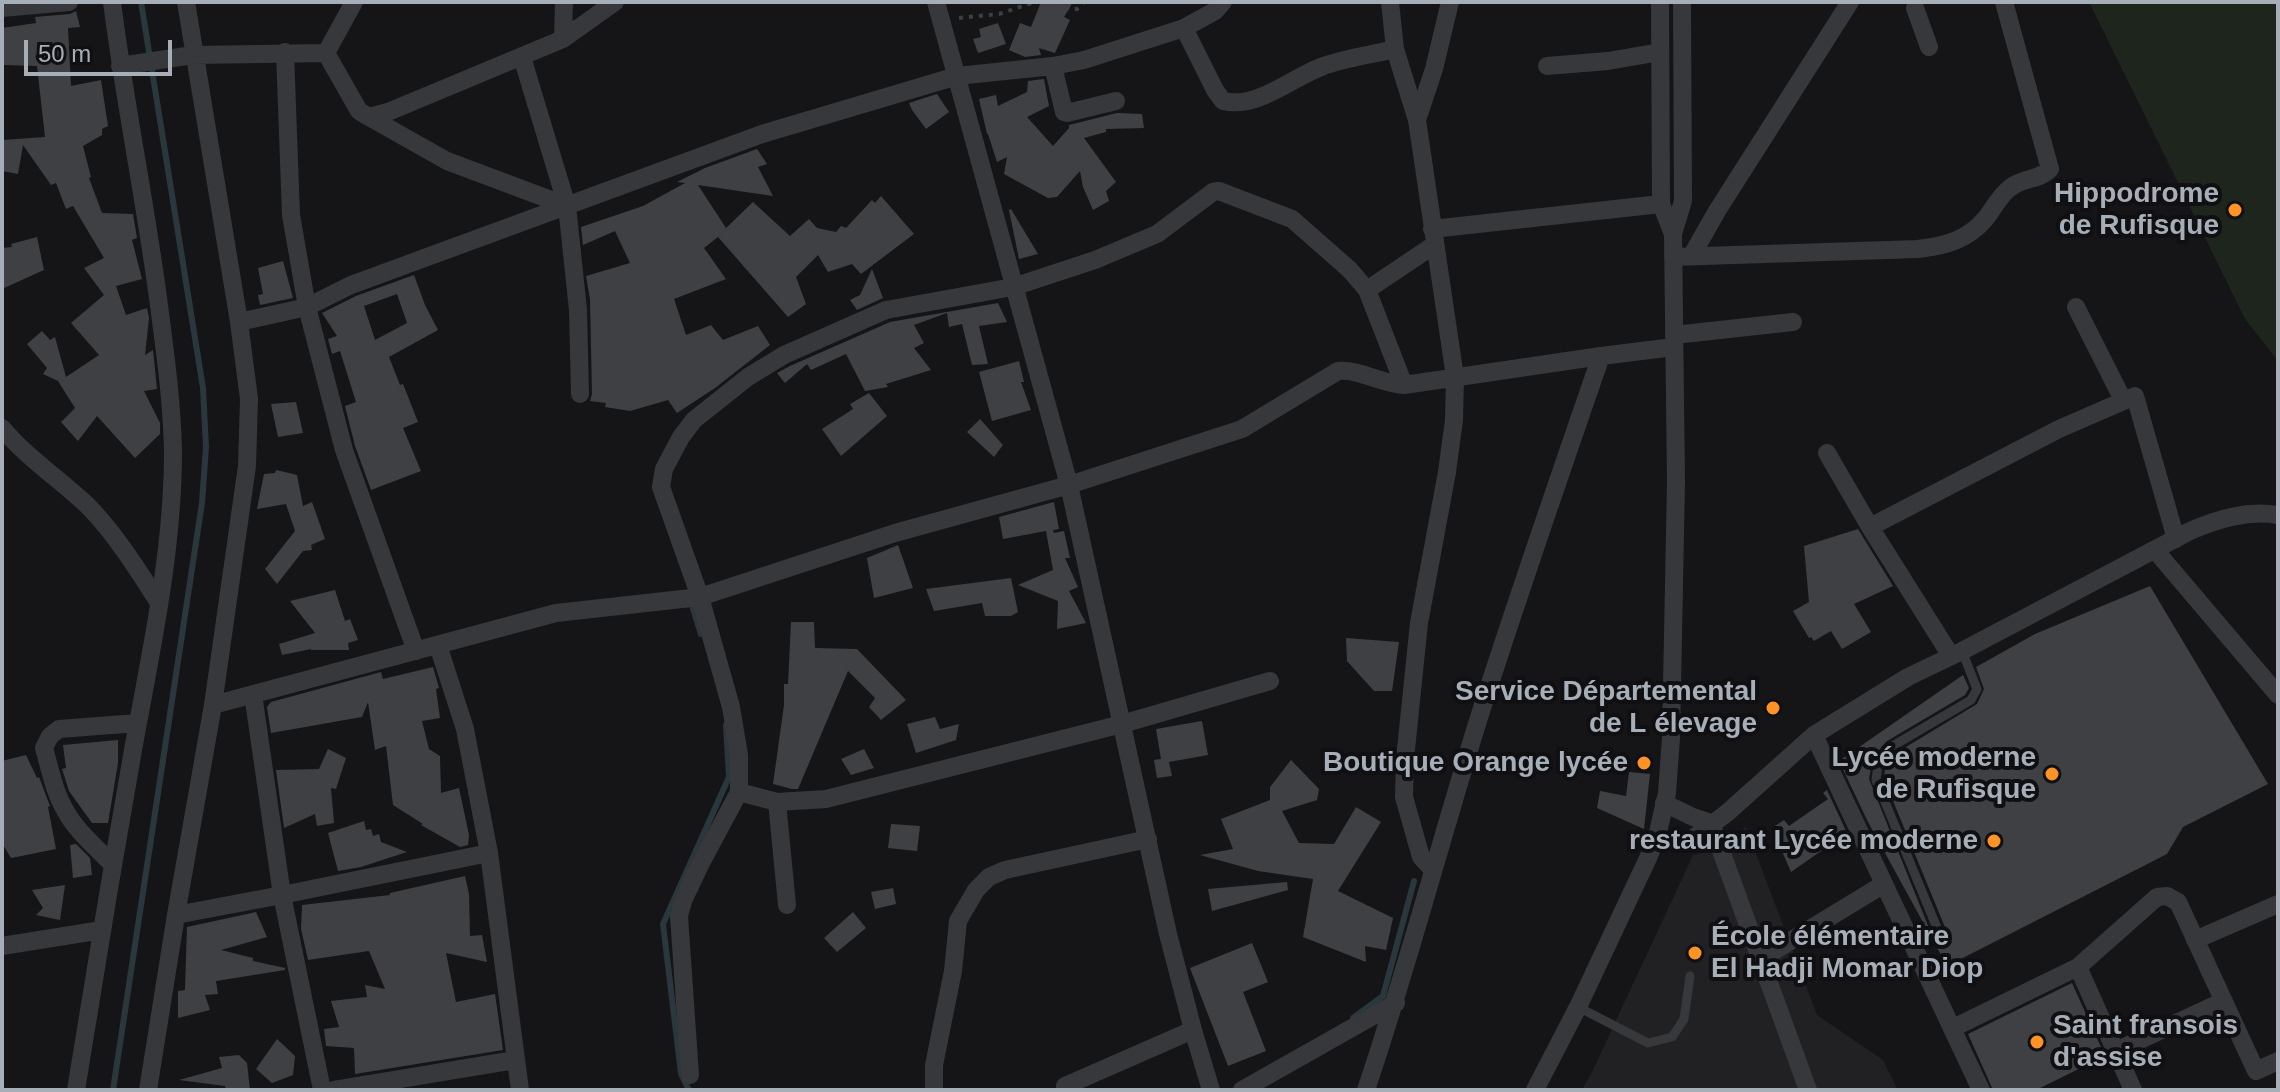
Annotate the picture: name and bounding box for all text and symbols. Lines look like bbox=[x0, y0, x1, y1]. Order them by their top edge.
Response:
scale bar bbox=[28, 24, 176, 74]
text: 50 m bbox=[38, 40, 91, 67]
place label: Hippodrome de Rufisque bbox=[2054, 177, 2219, 243]
marker: Hippodrome de Rufisque bbox=[2226, 201, 2244, 219]
place label: Service Départemental de L élevage bbox=[1455, 675, 1757, 741]
marker: Service Départemental de L élevage bbox=[1764, 699, 1782, 717]
place label: Lycée moderne de Rufisque bbox=[1832, 741, 2036, 807]
place label: Boutique Orange lycée bbox=[1323, 746, 1628, 780]
marker: Boutique Orange lycée bbox=[1635, 754, 1653, 772]
marker: Lycée moderne de Rufisque bbox=[2043, 765, 2061, 783]
place label: restaurant Lycée moderne bbox=[1629, 824, 1978, 858]
marker: restaurant Lycée moderne bbox=[1985, 832, 2003, 850]
place label: École élémentaire El Hadji Momar Diop bbox=[1711, 920, 1983, 986]
marker: École élémentaire El Hadji Momar Diop bbox=[1686, 944, 1704, 962]
place label: Saint fransois d'assise bbox=[2053, 1009, 2238, 1075]
marker: Saint fransois d'assise bbox=[2028, 1033, 2046, 1051]

